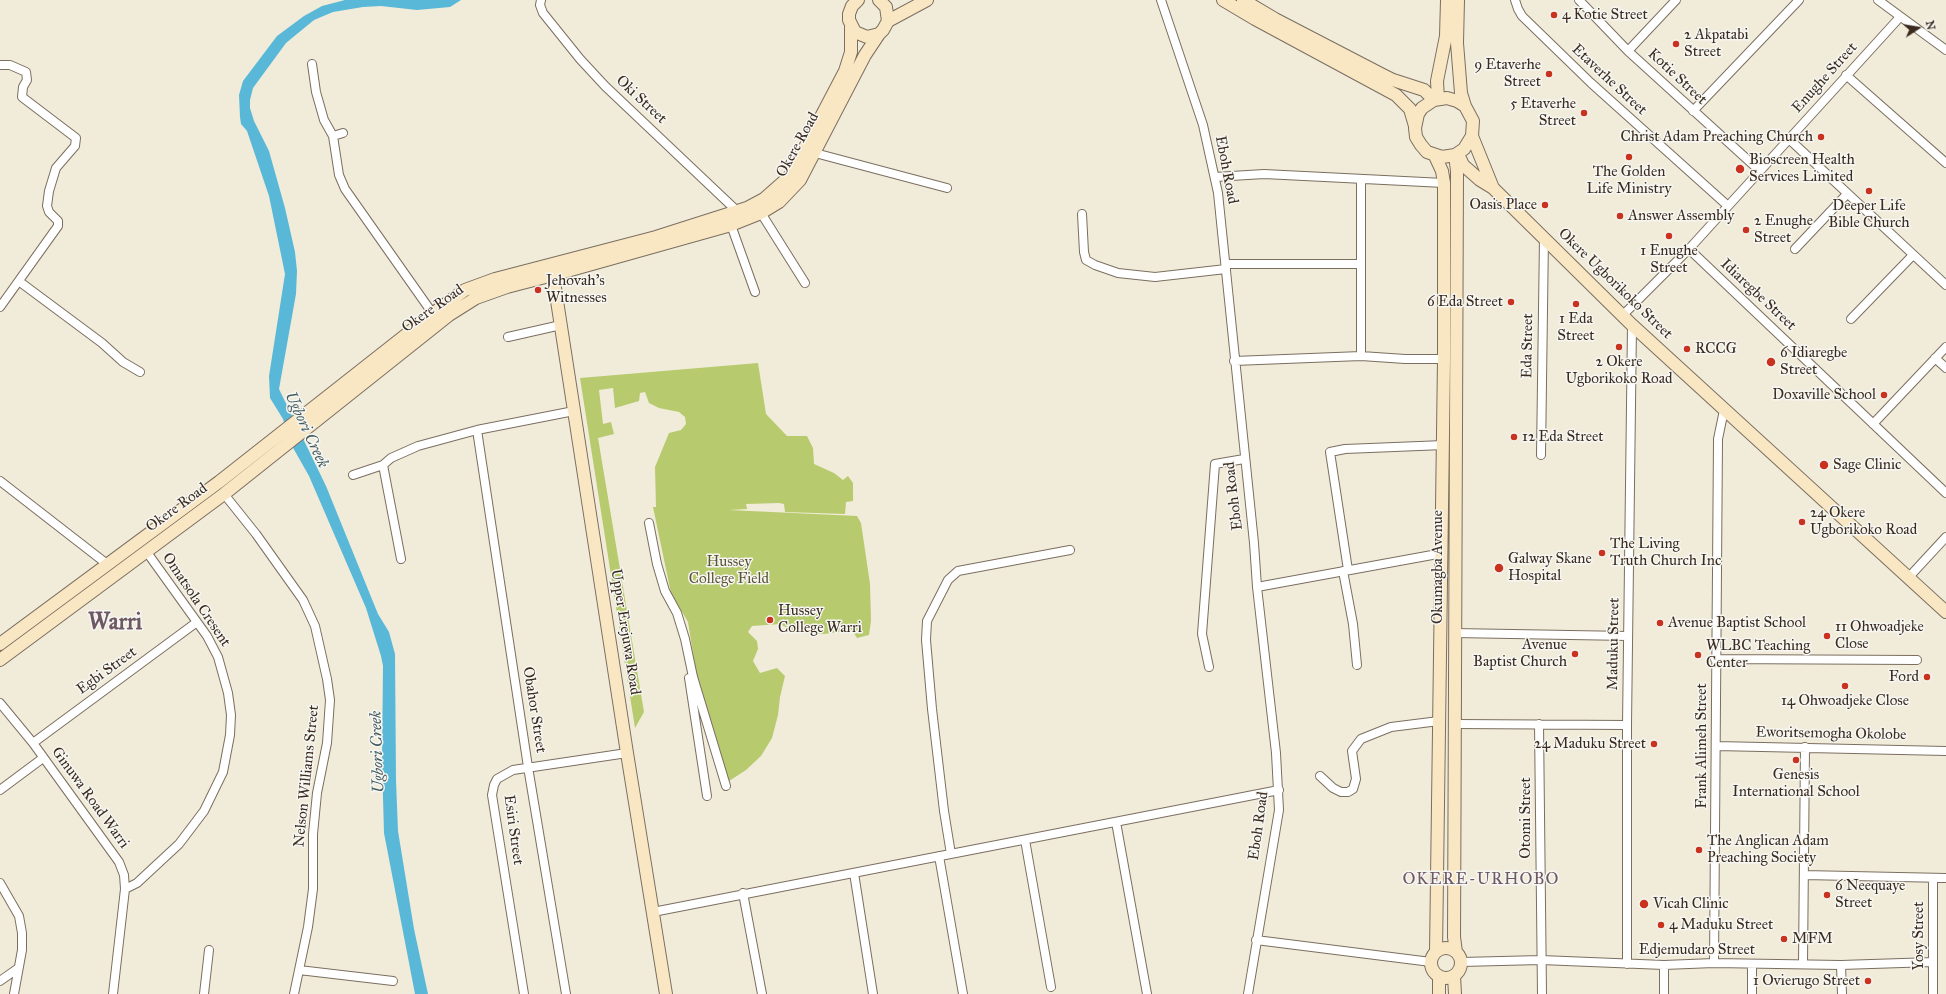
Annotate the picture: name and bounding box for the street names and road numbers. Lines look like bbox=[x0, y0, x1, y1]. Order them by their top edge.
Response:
street label: Enughe Street bbox=[1789, 39, 1861, 117]
street label: Etaverhe Street bbox=[1568, 41, 1650, 119]
street label: Kotie Street bbox=[1644, 45, 1710, 109]
street label: Oki Street bbox=[612, 72, 670, 128]
street label: Okere Road bbox=[773, 109, 823, 181]
street label: Eboh Road bbox=[1211, 134, 1241, 206]
street label: Okere Ugborikoko Street bbox=[1554, 225, 1676, 343]
street label: Idiaregbe Street bbox=[1716, 255, 1800, 335]
street label: Okere Road bbox=[399, 281, 467, 337]
street label: Eda Street bbox=[1518, 313, 1538, 379]
street label: Eboh Road bbox=[1221, 461, 1247, 531]
street label: Okere Road bbox=[143, 480, 211, 536]
street label: Okumagba Avenue bbox=[1429, 510, 1447, 624]
street label: Omatsola Cresent bbox=[158, 550, 234, 650]
street label: Upper Erejuwa Road bbox=[606, 568, 644, 696]
street label: Maduku Street bbox=[1604, 597, 1624, 691]
street label: Egbi Street bbox=[74, 643, 140, 699]
street label: Obahor Street bbox=[518, 666, 550, 754]
street label: Frank Alimeh Street bbox=[1693, 683, 1711, 809]
street label: Nelson Williams Street bbox=[291, 704, 323, 848]
street label: Eworitsemogha Okolobe bbox=[1756, 724, 1906, 744]
street label: Ginuwa Road Warri bbox=[47, 744, 133, 852]
street label: Otomi Street bbox=[1517, 777, 1535, 859]
street label: Eboh Road bbox=[1245, 791, 1273, 861]
street label: Esiri Street bbox=[499, 794, 527, 866]
street label: Yosy Street bbox=[1910, 901, 1928, 971]
street label: Edjemudaro Street bbox=[1639, 941, 1755, 959]

